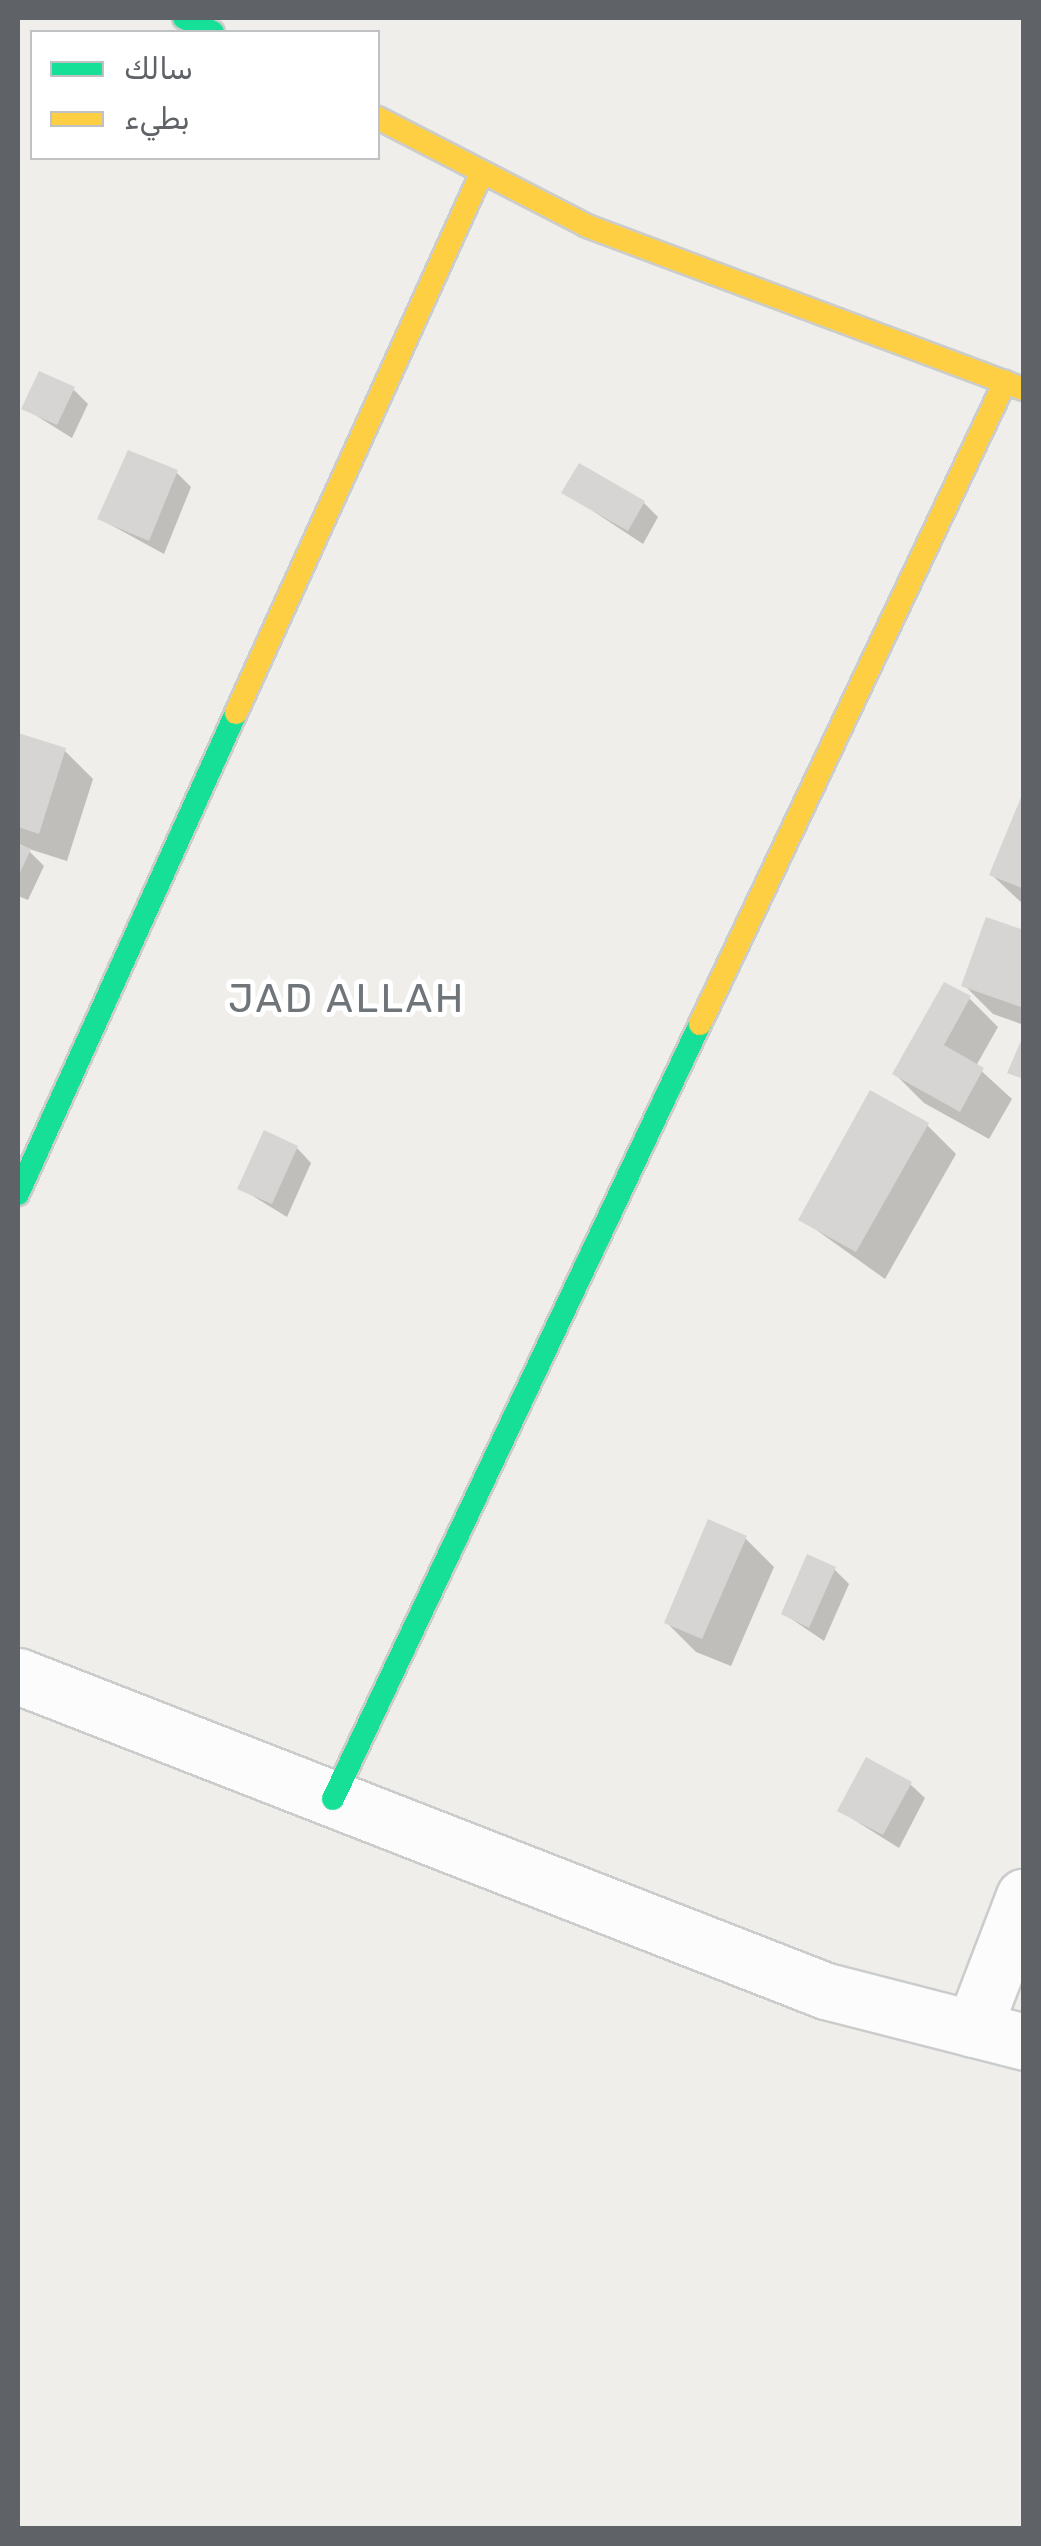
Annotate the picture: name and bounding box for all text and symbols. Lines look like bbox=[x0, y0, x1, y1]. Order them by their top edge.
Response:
legend bbox=[30, 30, 380, 160]
text: سالك bbox=[124, 51, 193, 87]
text: بطيء bbox=[124, 101, 190, 137]
district label: JAD ALLAH bbox=[228, 975, 466, 1023]

